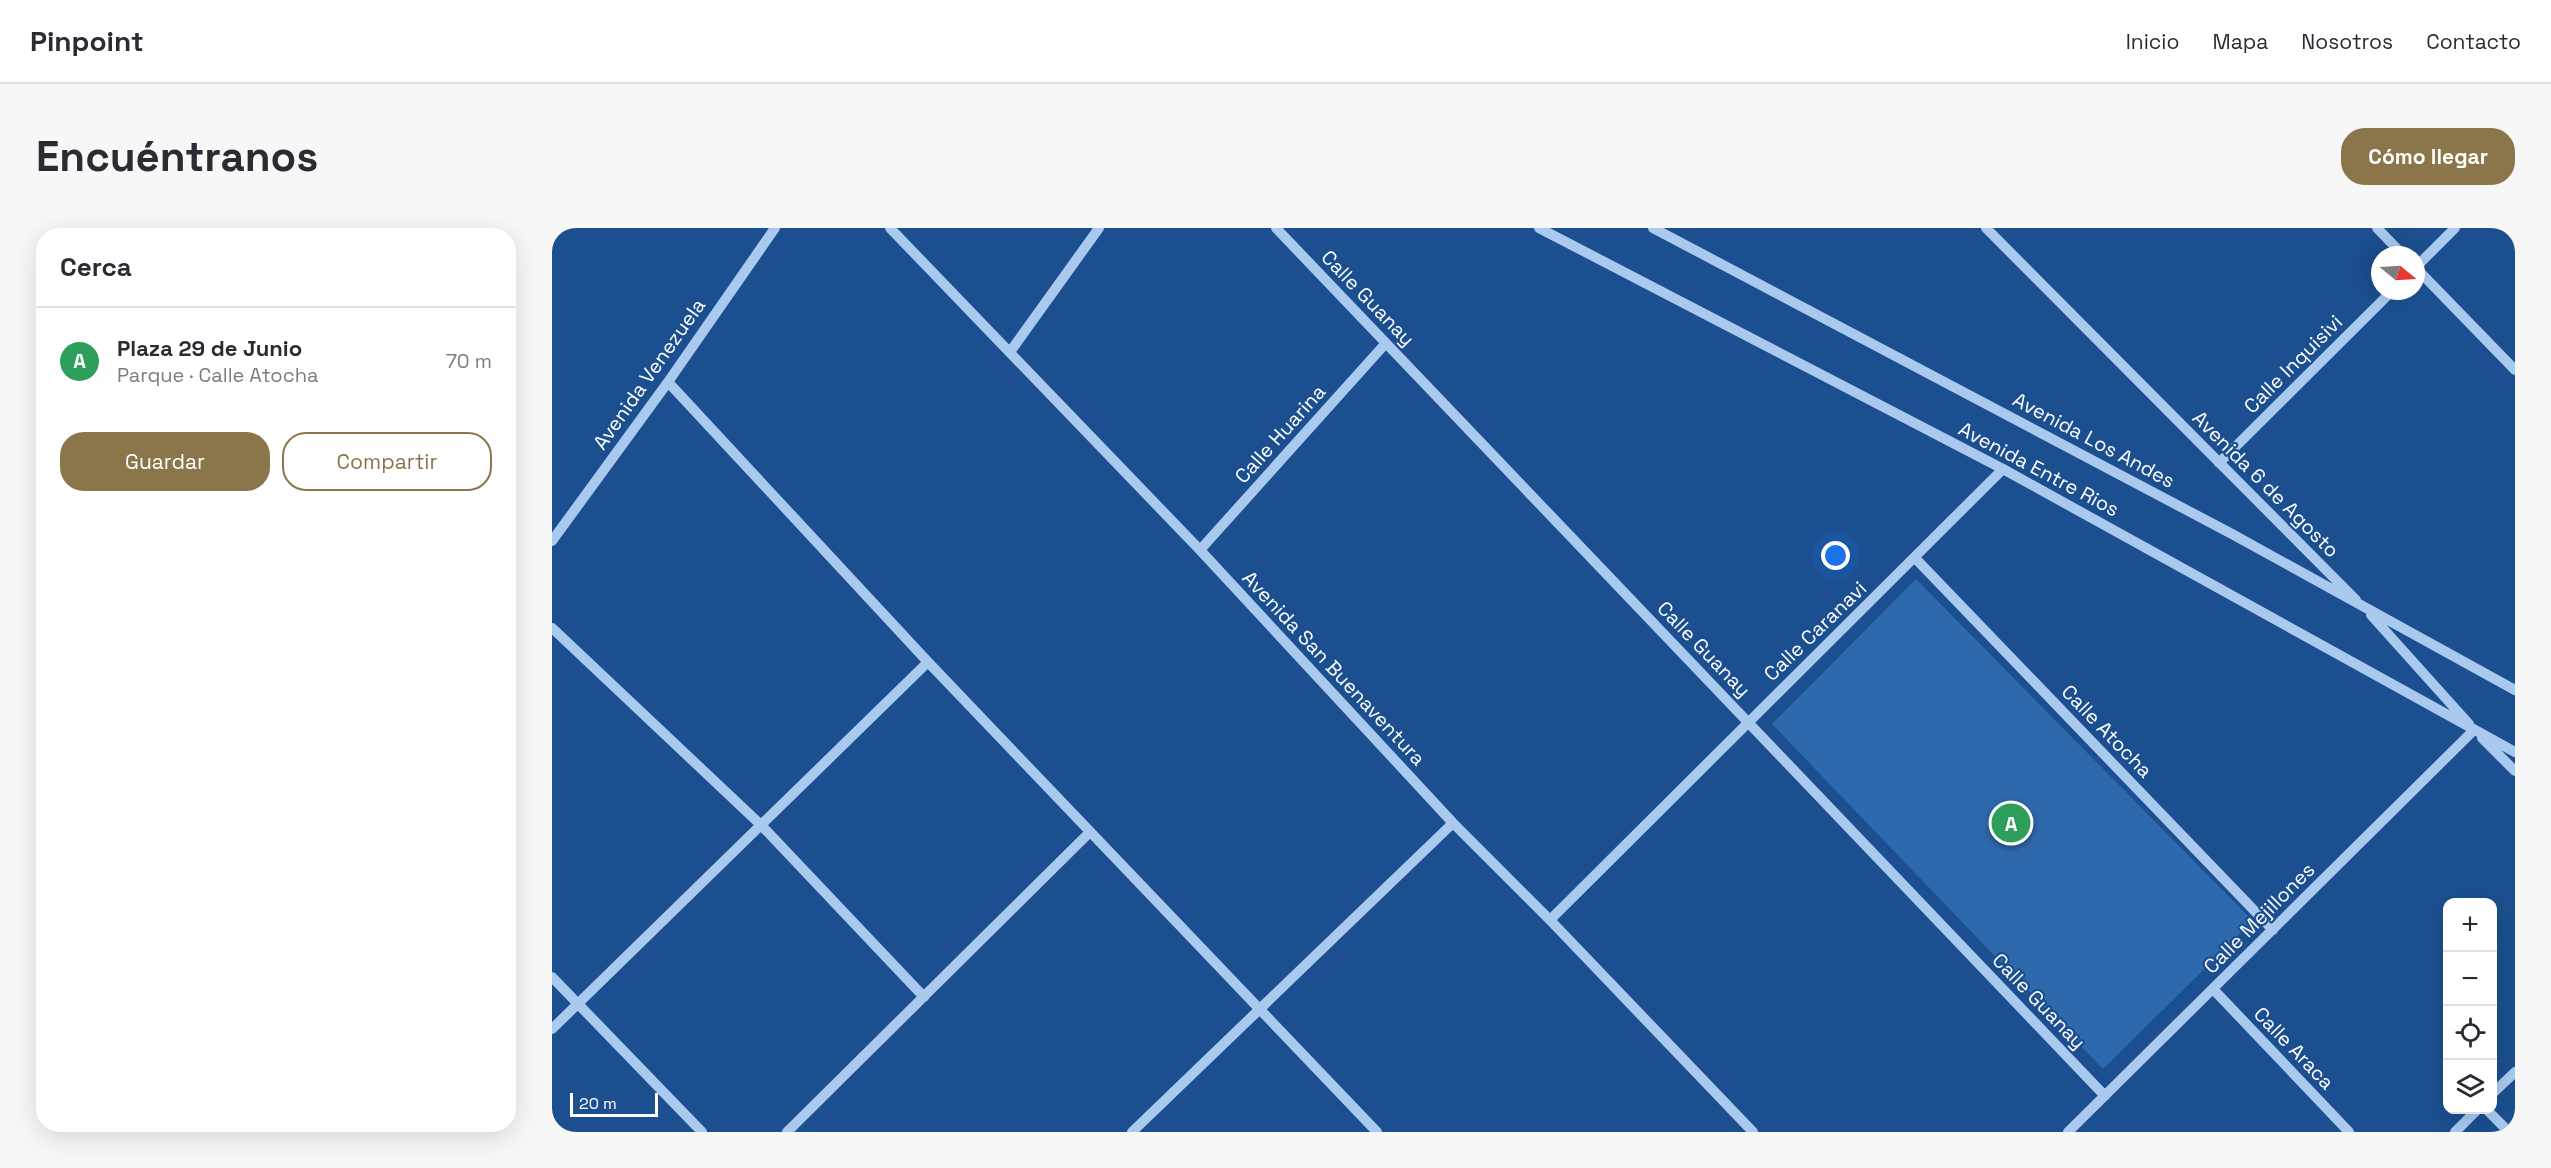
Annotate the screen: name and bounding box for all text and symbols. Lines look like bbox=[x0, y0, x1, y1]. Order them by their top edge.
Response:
text: Pinpoint bbox=[30, 23, 144, 59]
text: Inicio bbox=[2126, 28, 2180, 55]
text: Mapa bbox=[2213, 28, 2268, 55]
text: Nosotros bbox=[2301, 28, 2393, 55]
text: Contacto bbox=[2426, 28, 2521, 55]
button: Cómo llegar bbox=[2341, 128, 2515, 185]
text: Encuéntranos bbox=[36, 130, 318, 183]
street label: Calle Guanay bbox=[1316, 244, 1420, 352]
north arrow bbox=[2371, 246, 2425, 300]
text: Cerca bbox=[60, 250, 132, 284]
street label: Avenida Venezuela bbox=[587, 293, 711, 455]
street label: Calle Inquisivi bbox=[2238, 309, 2348, 419]
text: Plaza 29 de Junio bbox=[117, 334, 302, 362]
text: A bbox=[73, 348, 86, 374]
text: 70 m bbox=[446, 348, 492, 374]
text: Parque · Calle Atocha bbox=[117, 362, 318, 388]
street label: Calle Huarina bbox=[1229, 379, 1331, 489]
street label: Avenida Los Andes bbox=[2008, 386, 2180, 494]
street label: Avenida 6 de Agosto bbox=[2187, 405, 2345, 563]
street label: Avenida Entre Rios bbox=[1954, 416, 2124, 522]
button: Guardar bbox=[60, 432, 270, 491]
button: Compartir bbox=[282, 432, 492, 491]
your location bbox=[1821, 541, 1850, 570]
street label: Avenida San Buenaventura bbox=[1237, 565, 1431, 771]
street label: Calle Caranavi bbox=[1758, 575, 1872, 687]
street label: Calle Guanay bbox=[1652, 595, 1756, 703]
street label: Calle Atocha bbox=[2056, 679, 2158, 783]
pin: A bbox=[1992, 800, 2030, 846]
street label: Calle Mejillones bbox=[2198, 857, 2320, 979]
map controls bbox=[2443, 898, 2497, 1114]
button: + bbox=[2443, 898, 2497, 952]
street label: Calle Guanay bbox=[1987, 947, 2091, 1055]
button: − bbox=[2443, 952, 2497, 1006]
street label: Calle Araca bbox=[2248, 1001, 2340, 1095]
button: locate bbox=[2443, 1006, 2497, 1060]
button: layers bbox=[2443, 1060, 2497, 1114]
scale bar bbox=[570, 1090, 658, 1118]
text: 20 m bbox=[579, 1093, 617, 1114]

